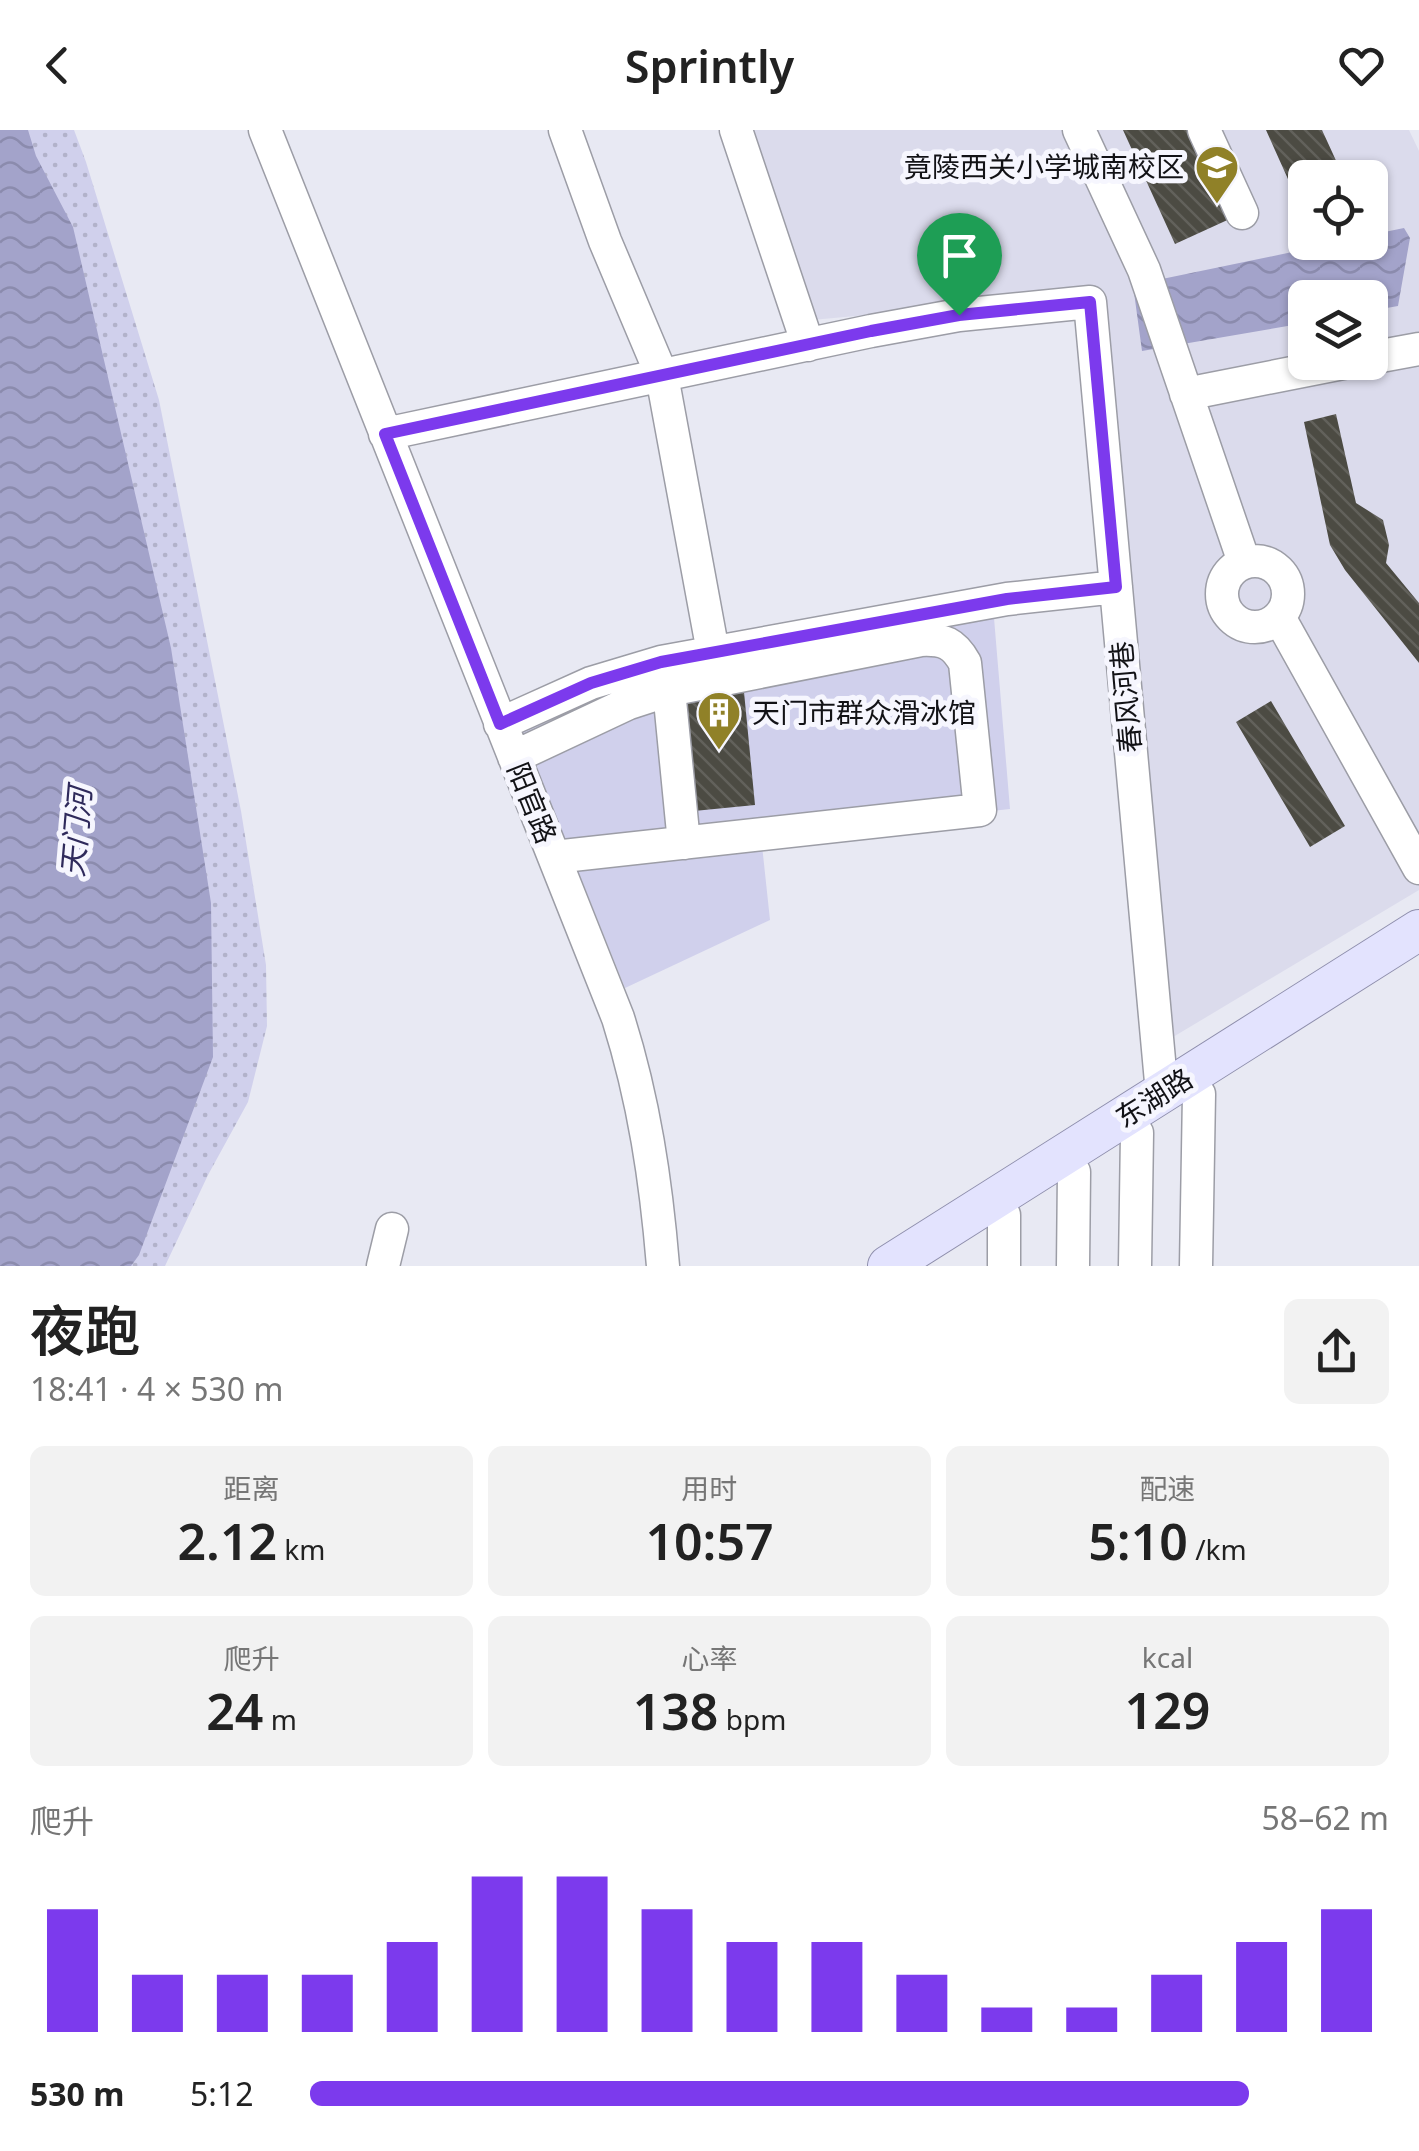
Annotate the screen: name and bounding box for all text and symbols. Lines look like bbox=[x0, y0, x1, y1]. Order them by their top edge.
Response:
text: Sprintly bbox=[625, 35, 794, 96]
icon: back bbox=[30, 38, 85, 93]
icon: heart bbox=[1334, 38, 1389, 93]
school or university icon: 竟陵西关小学城南校区 bbox=[1194, 144, 1240, 205]
place label: 竟陵西关小学城南校区 bbox=[904, 147, 1184, 185]
map controls bbox=[1288, 160, 1388, 380]
button: locate bbox=[1288, 160, 1388, 260]
pin bbox=[917, 213, 1002, 316]
icon: arrive bbox=[932, 228, 987, 283]
button: layers bbox=[1288, 280, 1388, 380]
street label: 春风河巷 bbox=[1101, 640, 1149, 755]
building icon: 天门市群众滑冰馆 bbox=[696, 690, 742, 751]
place label: 天门市群众滑冰馆 bbox=[752, 693, 976, 731]
street label: 阳官路 bbox=[500, 757, 566, 849]
water label: 天门河 bbox=[51, 780, 100, 878]
street label: 东湖路 bbox=[1108, 1059, 1199, 1136]
text: 夜跑 bbox=[30, 1292, 140, 1367]
button: share bbox=[1284, 1299, 1389, 1404]
text: 18:41 · 4 × 530 m bbox=[30, 1367, 283, 1410]
text: 距离 bbox=[223, 1469, 280, 1507]
text: 用时 bbox=[681, 1469, 738, 1507]
text: 配速 bbox=[1139, 1469, 1196, 1507]
text: 2.12 bbox=[177, 1507, 277, 1575]
text: 10:57 bbox=[645, 1507, 774, 1575]
text: 5:10 bbox=[1088, 1507, 1188, 1575]
text: km bbox=[277, 1530, 326, 1568]
text: /km bbox=[1188, 1530, 1247, 1568]
text: kcal bbox=[1142, 1638, 1193, 1676]
text: 爬升 bbox=[223, 1639, 280, 1677]
text: 心率 bbox=[681, 1639, 738, 1677]
text: 129 bbox=[1125, 1676, 1210, 1744]
text: 24 bbox=[206, 1677, 263, 1745]
text: 138 bbox=[633, 1677, 718, 1745]
text: m bbox=[263, 1700, 297, 1738]
text: bpm bbox=[718, 1700, 786, 1738]
text: 58–62 m bbox=[1262, 1796, 1389, 1839]
text: 爬升 bbox=[30, 1799, 94, 1842]
text: 530 m bbox=[30, 2072, 124, 2115]
text: 5:12 bbox=[190, 2072, 254, 2115]

